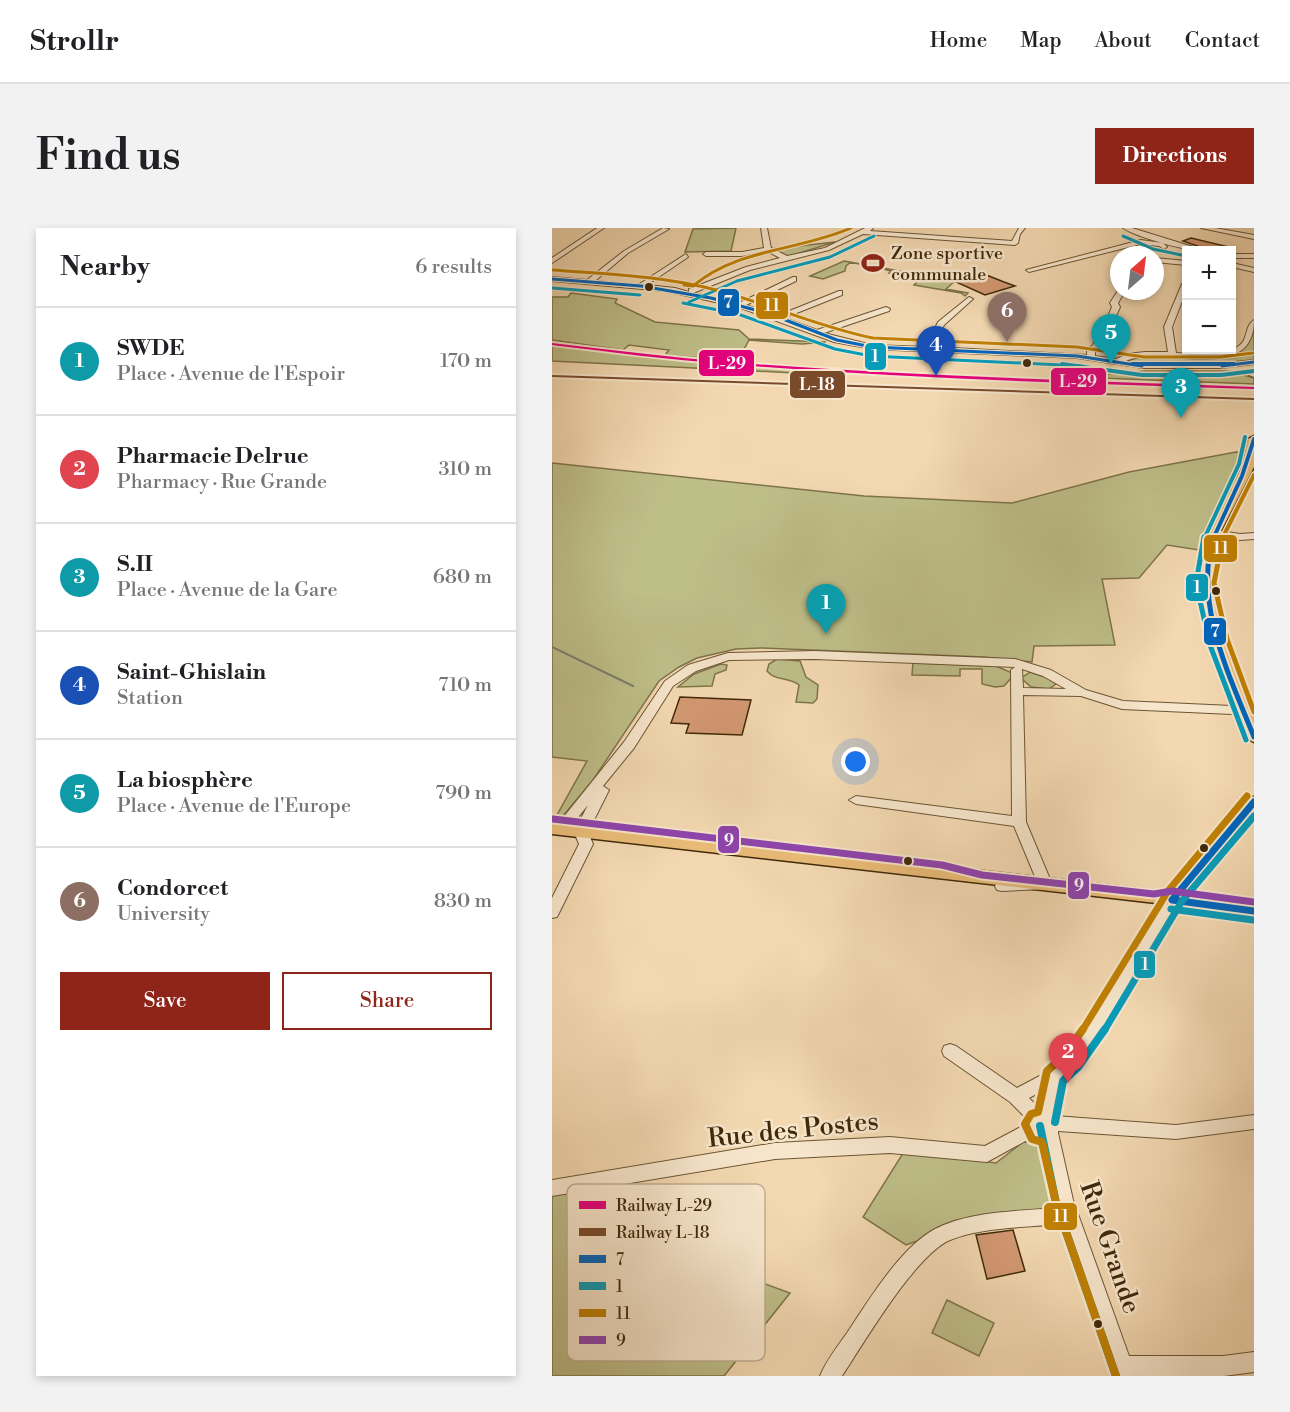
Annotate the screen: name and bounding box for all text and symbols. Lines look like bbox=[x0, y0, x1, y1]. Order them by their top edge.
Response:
text: Strollr bbox=[30, 24, 119, 59]
text: Home bbox=[930, 28, 987, 54]
text: Map bbox=[1020, 28, 1062, 54]
text: About bbox=[1095, 28, 1152, 54]
text: Contact bbox=[1185, 28, 1260, 54]
button: Directions bbox=[1095, 128, 1254, 184]
text: Find us bbox=[36, 130, 180, 183]
place label: Zone sportive communale bbox=[891, 242, 1003, 286]
north arrow bbox=[1110, 246, 1164, 300]
map controls bbox=[1182, 246, 1236, 354]
button: + bbox=[1182, 246, 1236, 300]
sports icon: Zone sportive communale bbox=[860, 250, 886, 276]
text: Nearby bbox=[60, 251, 150, 283]
text: 6 results bbox=[415, 255, 492, 280]
unlabelled marker bbox=[643, 281, 655, 293]
line badge: 7 bbox=[717, 288, 740, 317]
line badge: 11 bbox=[755, 291, 789, 320]
pin: 6 bbox=[988, 292, 1026, 342]
text: 7 bbox=[723, 293, 733, 313]
text: 11 bbox=[764, 296, 780, 316]
button: − bbox=[1182, 300, 1236, 354]
pin: 5 bbox=[1092, 314, 1130, 364]
pin: 4 bbox=[916, 326, 956, 376]
text: SWDE bbox=[117, 335, 184, 362]
line badge: 1 bbox=[864, 342, 887, 371]
text: 1 bbox=[871, 347, 879, 367]
text: 1 bbox=[75, 349, 84, 374]
text: 170 m bbox=[440, 349, 492, 374]
line badge: L-29 bbox=[698, 349, 755, 377]
text: L-29 bbox=[708, 354, 746, 374]
unlabelled marker bbox=[1021, 357, 1033, 369]
text: Place · Avenue de l'Espoir bbox=[117, 362, 345, 387]
line badge: L-29 bbox=[1050, 367, 1107, 396]
pin: 3 bbox=[1162, 368, 1200, 418]
line badge: L-18 bbox=[789, 370, 846, 399]
text: L-29 bbox=[1059, 372, 1097, 392]
text: L-18 bbox=[799, 375, 835, 395]
text: Pharmacie Delrue bbox=[117, 443, 309, 470]
text: 2 bbox=[73, 457, 86, 482]
text: 310 m bbox=[439, 457, 492, 482]
text: Pharmacy · Rue Grande bbox=[117, 470, 327, 495]
line badge: 11 bbox=[1203, 534, 1238, 563]
text: 11 bbox=[1213, 539, 1229, 559]
text: S.II bbox=[117, 551, 153, 578]
text: 3 bbox=[73, 565, 86, 590]
text: 680 m bbox=[433, 565, 492, 590]
line badge: 1 bbox=[1185, 573, 1209, 602]
text: Place · Avenue de la Gare bbox=[117, 578, 338, 603]
text: 1 bbox=[1193, 578, 1201, 598]
pin: 1 bbox=[806, 584, 846, 634]
unlabelled marker bbox=[1210, 585, 1222, 597]
line badge: 7 bbox=[1203, 617, 1227, 646]
text: 7 bbox=[1210, 622, 1220, 642]
text: Saint-Ghislain bbox=[117, 659, 266, 686]
text: 4 bbox=[73, 673, 86, 698]
text: 710 m bbox=[438, 673, 492, 698]
text: Station bbox=[117, 686, 183, 711]
your location bbox=[841, 747, 870, 776]
text: La biosphère bbox=[117, 767, 253, 794]
text: 5 bbox=[73, 781, 86, 806]
text: 790 m bbox=[435, 781, 492, 806]
text: Place · Avenue de l'Europe bbox=[117, 794, 351, 819]
line badge: 9 bbox=[717, 825, 740, 854]
text: 9 bbox=[724, 831, 734, 851]
unlabelled marker bbox=[1198, 842, 1210, 854]
unlabelled marker bbox=[902, 855, 914, 867]
line badge: 9 bbox=[1067, 871, 1090, 900]
text: Condorcet bbox=[117, 875, 228, 902]
text: 9 bbox=[1074, 876, 1084, 896]
text: 6 bbox=[73, 889, 86, 914]
text: 830 m bbox=[434, 889, 492, 914]
text: University bbox=[117, 902, 210, 927]
line badge: 1 bbox=[1133, 950, 1156, 979]
text: 1 bbox=[1141, 955, 1149, 975]
button: Save bbox=[60, 972, 270, 1030]
button: Share bbox=[282, 972, 492, 1030]
pin: 2 bbox=[1048, 1034, 1088, 1083]
street label: Rue des Postes bbox=[706, 1105, 880, 1155]
street label: Rue Grande bbox=[1072, 1177, 1148, 1318]
legend bbox=[567, 1184, 765, 1361]
text: Railway L-29 bbox=[616, 1196, 712, 1216]
line badge: 11 bbox=[1043, 1202, 1078, 1231]
text: 11 bbox=[1053, 1207, 1069, 1227]
text: Railway L-18 bbox=[616, 1223, 710, 1243]
text: 7 bbox=[616, 1250, 624, 1270]
text: 1 bbox=[616, 1277, 623, 1297]
text: 11 bbox=[616, 1304, 630, 1324]
unlabelled marker bbox=[1092, 1318, 1104, 1330]
text: 9 bbox=[616, 1331, 626, 1351]

